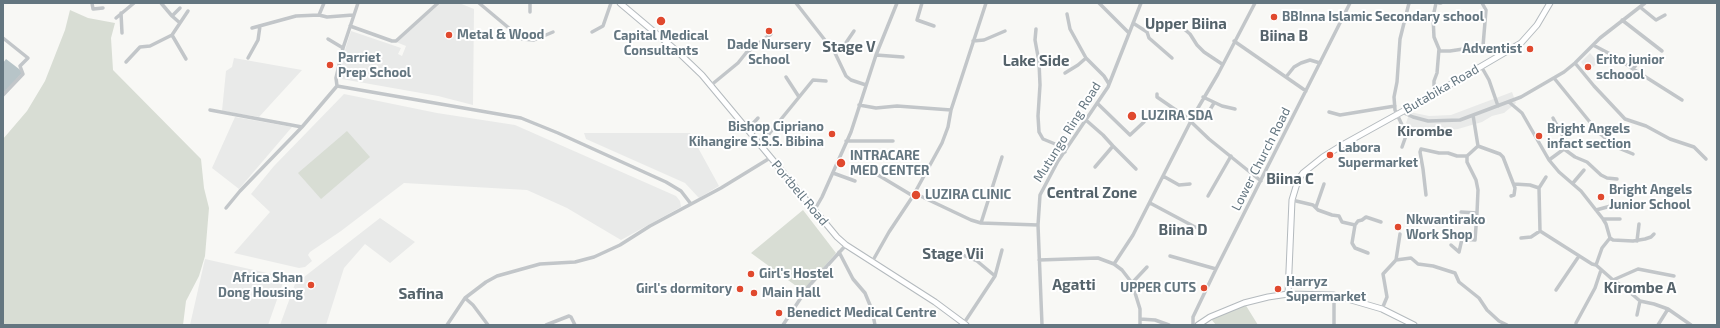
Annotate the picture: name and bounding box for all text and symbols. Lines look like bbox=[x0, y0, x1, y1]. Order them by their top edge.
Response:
place label: BBInna Islamic Secondary school bbox=[1282, 9, 1484, 25]
marker: BBInna Islamic Secondary school bbox=[1269, 12, 1279, 22]
marker: Capital Medical Consultants bbox=[655, 15, 667, 27]
district label: Upper Biina bbox=[1145, 15, 1227, 33]
marker: Dade Nursery School bbox=[764, 26, 774, 36]
place label: Metal & Wood bbox=[457, 27, 544, 43]
district label: Biina B bbox=[1260, 27, 1308, 45]
place label: Capital Medical Consultants bbox=[613, 28, 709, 59]
marker: Metal & Wood bbox=[444, 30, 454, 40]
place label: Dade Nursery School bbox=[727, 37, 811, 68]
district label: Stage V bbox=[822, 38, 876, 56]
place label: Adventist bbox=[1462, 41, 1522, 57]
marker: Adventist bbox=[1525, 44, 1535, 54]
place label: Parriet Prep School bbox=[338, 50, 411, 81]
district label: Lake Side bbox=[1003, 52, 1069, 70]
place label: Erito junior schoool bbox=[1596, 52, 1664, 83]
marker: Parriet Prep School bbox=[325, 60, 335, 70]
street label: Butabika Road bbox=[1400, 61, 1482, 117]
marker: Erito junior schoool bbox=[1583, 62, 1593, 72]
street label: Mutungo Ring Road bbox=[1030, 79, 1104, 185]
street label: Lower Church Road bbox=[1228, 105, 1294, 213]
place label: LUZIRA SDA bbox=[1141, 108, 1213, 124]
marker: LUZIRA SDA bbox=[1126, 110, 1138, 122]
place label: Bishop Cipriano Kihangire S.S.S. Bibina bbox=[689, 119, 824, 150]
place label: Bright Angels infact section bbox=[1547, 121, 1631, 152]
district label: Kirombe bbox=[1397, 123, 1453, 139]
marker: Bishop Cipriano Kihangire S.S.S. Bibina bbox=[827, 129, 837, 139]
marker: Bright Angels infact section bbox=[1534, 131, 1544, 141]
place label: Labora Supermarket bbox=[1338, 140, 1418, 171]
place label: INTRACARE MED CENTER bbox=[850, 148, 929, 179]
marker: Labora Supermarket bbox=[1325, 150, 1335, 160]
street label: Portbell Road bbox=[768, 157, 832, 229]
marker: INTRACARE MED CENTER bbox=[835, 157, 847, 169]
district label: Biina C bbox=[1266, 170, 1314, 188]
place label: Bright Angels Junior School bbox=[1609, 182, 1692, 213]
district label: Central Zone bbox=[1047, 184, 1137, 202]
place label: LUZIRA CLINIC bbox=[925, 187, 1011, 203]
marker: LUZIRA CLINIC bbox=[910, 189, 922, 201]
marker: Bright Angels Junior School bbox=[1596, 192, 1606, 202]
place label: Nkwantirako Work Shop bbox=[1406, 212, 1485, 243]
district label: Biina D bbox=[1159, 221, 1207, 239]
marker: Nkwantirako Work Shop bbox=[1393, 222, 1403, 232]
district label: Stage Vii bbox=[922, 245, 984, 263]
place label: Girl's Hostel bbox=[759, 266, 834, 282]
marker: Girl's Hostel bbox=[746, 269, 756, 279]
place label: Africa Shan Dong Housing bbox=[218, 270, 303, 301]
place label: Harryz Supermarket bbox=[1286, 274, 1366, 305]
district label: Agatti bbox=[1052, 276, 1096, 294]
district label: Kirombe A bbox=[1604, 279, 1676, 297]
marker: Africa Shan Dong Housing bbox=[306, 280, 316, 290]
place label: UPPER CUTS bbox=[1120, 280, 1196, 296]
place label: Girl's dormitory bbox=[636, 281, 732, 297]
marker: UPPER CUTS bbox=[1199, 283, 1209, 293]
marker: Girl's dormitory bbox=[735, 284, 745, 294]
marker: Harryz Supermarket bbox=[1273, 284, 1283, 294]
district label: Safina bbox=[399, 285, 443, 303]
place label: Main Hall bbox=[762, 285, 820, 301]
marker: Main Hall bbox=[749, 288, 759, 298]
place label: Benedict Medical Centre bbox=[787, 305, 936, 321]
marker: Benedict Medical Centre bbox=[774, 308, 784, 318]

